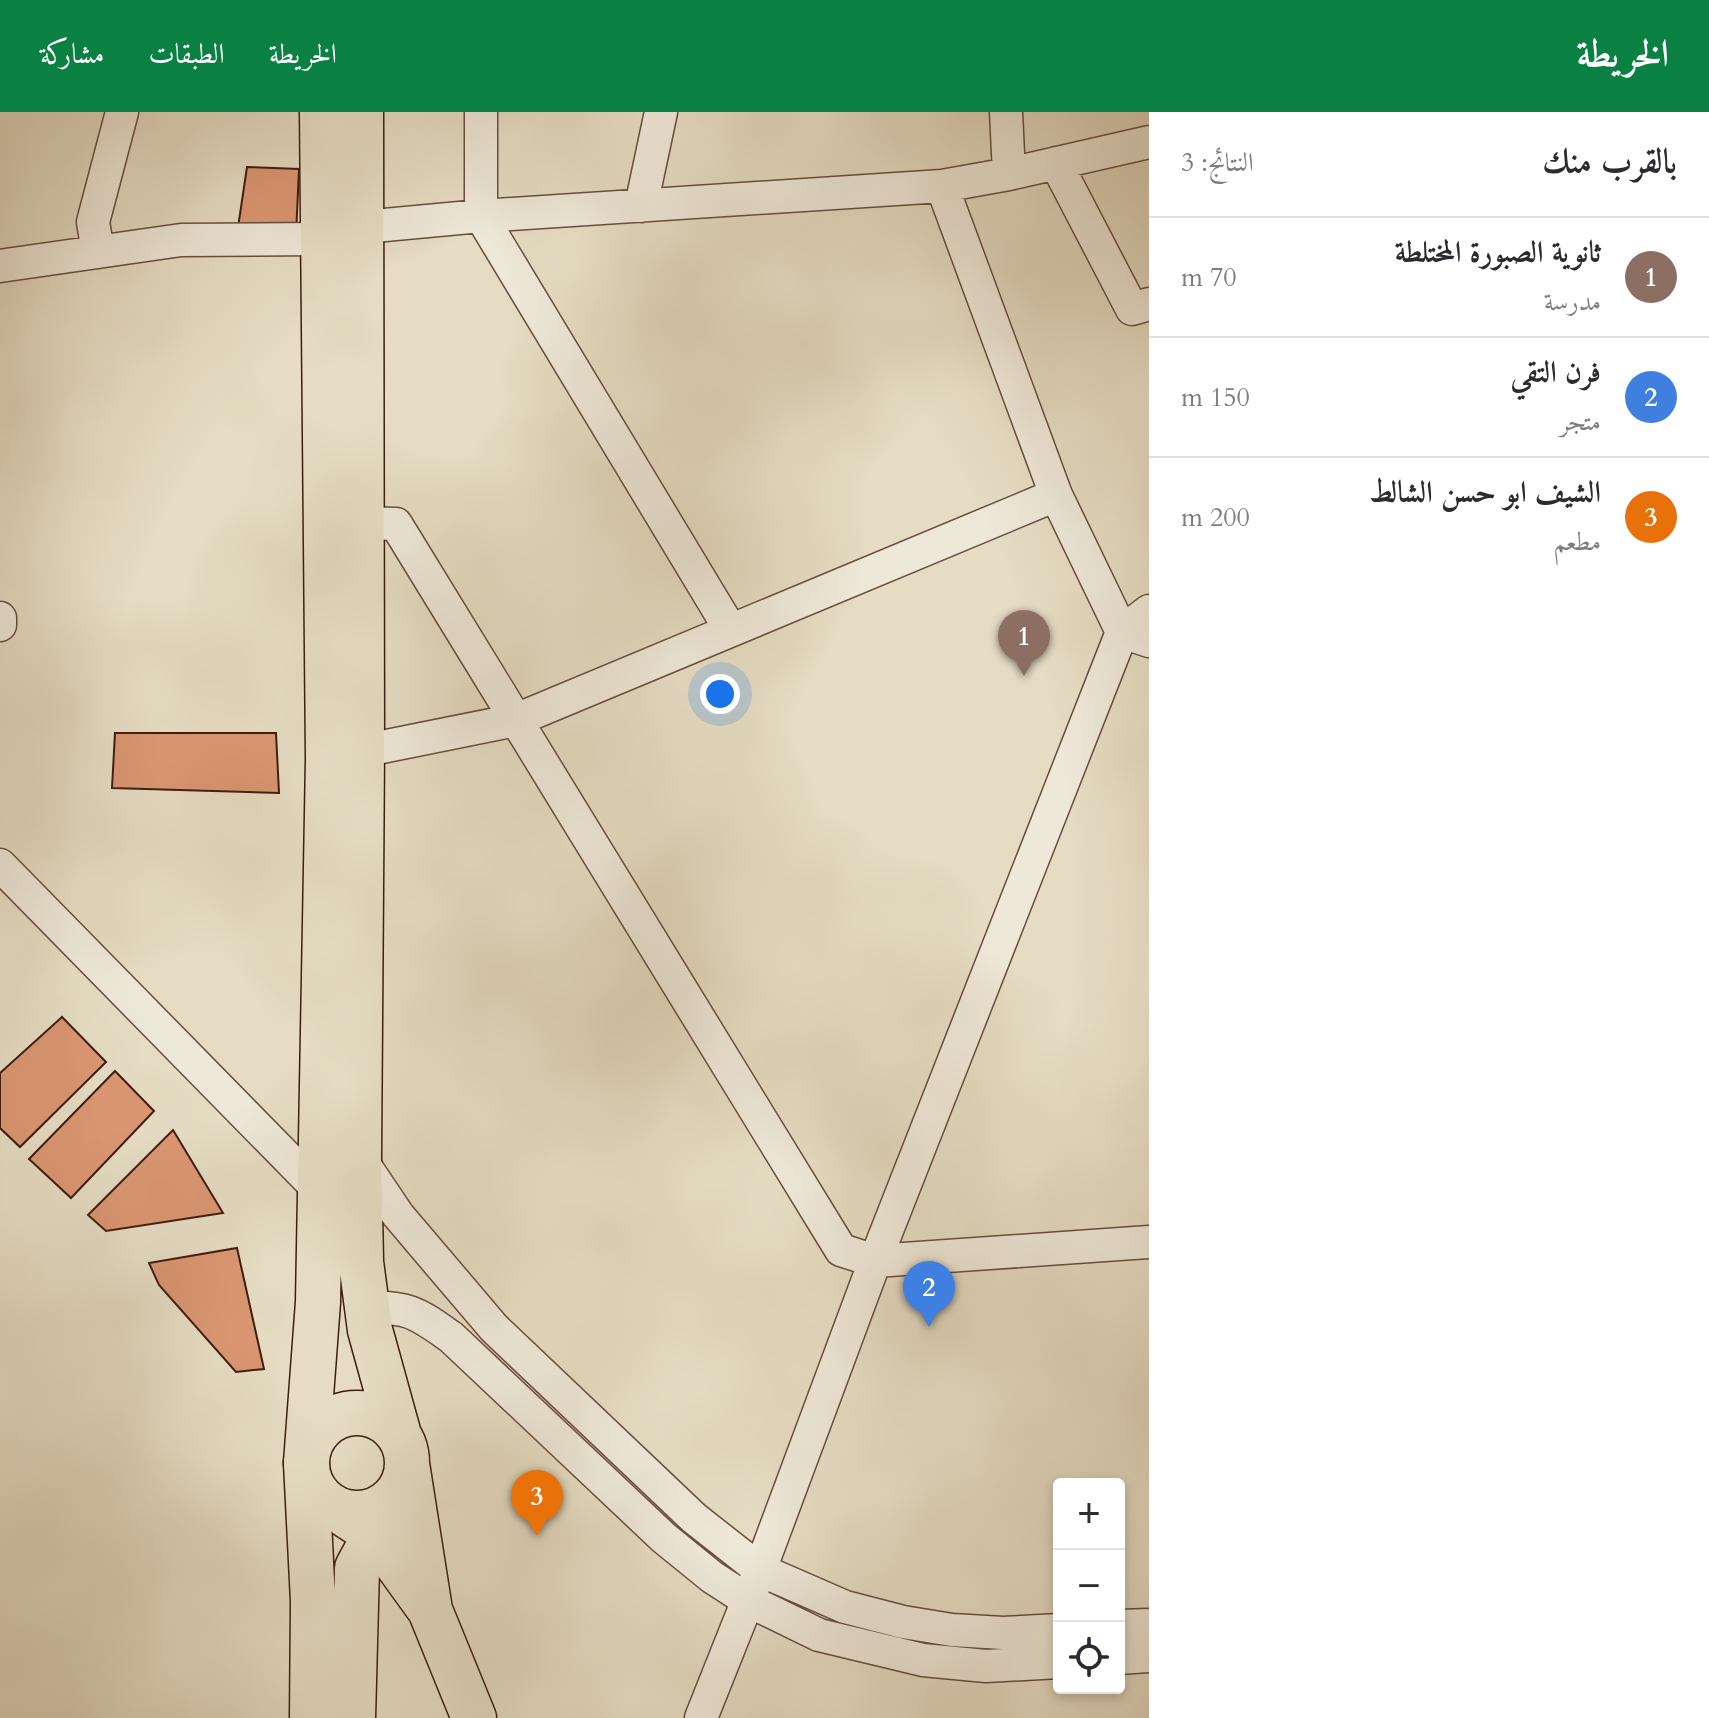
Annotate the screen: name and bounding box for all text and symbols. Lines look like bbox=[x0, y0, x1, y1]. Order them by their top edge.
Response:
text: الخريطة bbox=[1577, 28, 1669, 80]
text: مشاركة bbox=[40, 35, 104, 73]
text: الطبقات bbox=[148, 35, 225, 73]
text: الخريطة bbox=[269, 35, 337, 73]
text: بالقرب منك bbox=[1542, 138, 1677, 184]
text: النتائج: 3 bbox=[1181, 145, 1254, 180]
text: ثانوية الصبورة المختلطة bbox=[1395, 232, 1601, 273]
text: 70 m bbox=[1181, 260, 1237, 295]
text: 1 bbox=[1644, 260, 1658, 295]
text: مدرسة bbox=[1544, 284, 1601, 319]
text: فرن التقي bbox=[1511, 352, 1601, 393]
text: 150 m bbox=[1181, 380, 1250, 415]
text: 2 bbox=[1644, 380, 1658, 415]
text: متجر bbox=[1560, 404, 1601, 439]
text: الشيف ابو حسن الشالط bbox=[1369, 472, 1601, 513]
text: 200 m bbox=[1181, 500, 1250, 535]
text: 3 bbox=[1644, 500, 1658, 535]
text: مطعم bbox=[1553, 524, 1601, 559]
pin: 1 bbox=[998, 610, 1050, 676]
your location bbox=[700, 674, 740, 714]
pin: 2 bbox=[903, 1261, 955, 1327]
pin: 3 bbox=[511, 1470, 563, 1536]
map controls bbox=[1053, 1478, 1125, 1694]
button: + bbox=[1053, 1478, 1125, 1550]
button: − bbox=[1053, 1550, 1125, 1622]
button: locate bbox=[1053, 1622, 1125, 1694]

